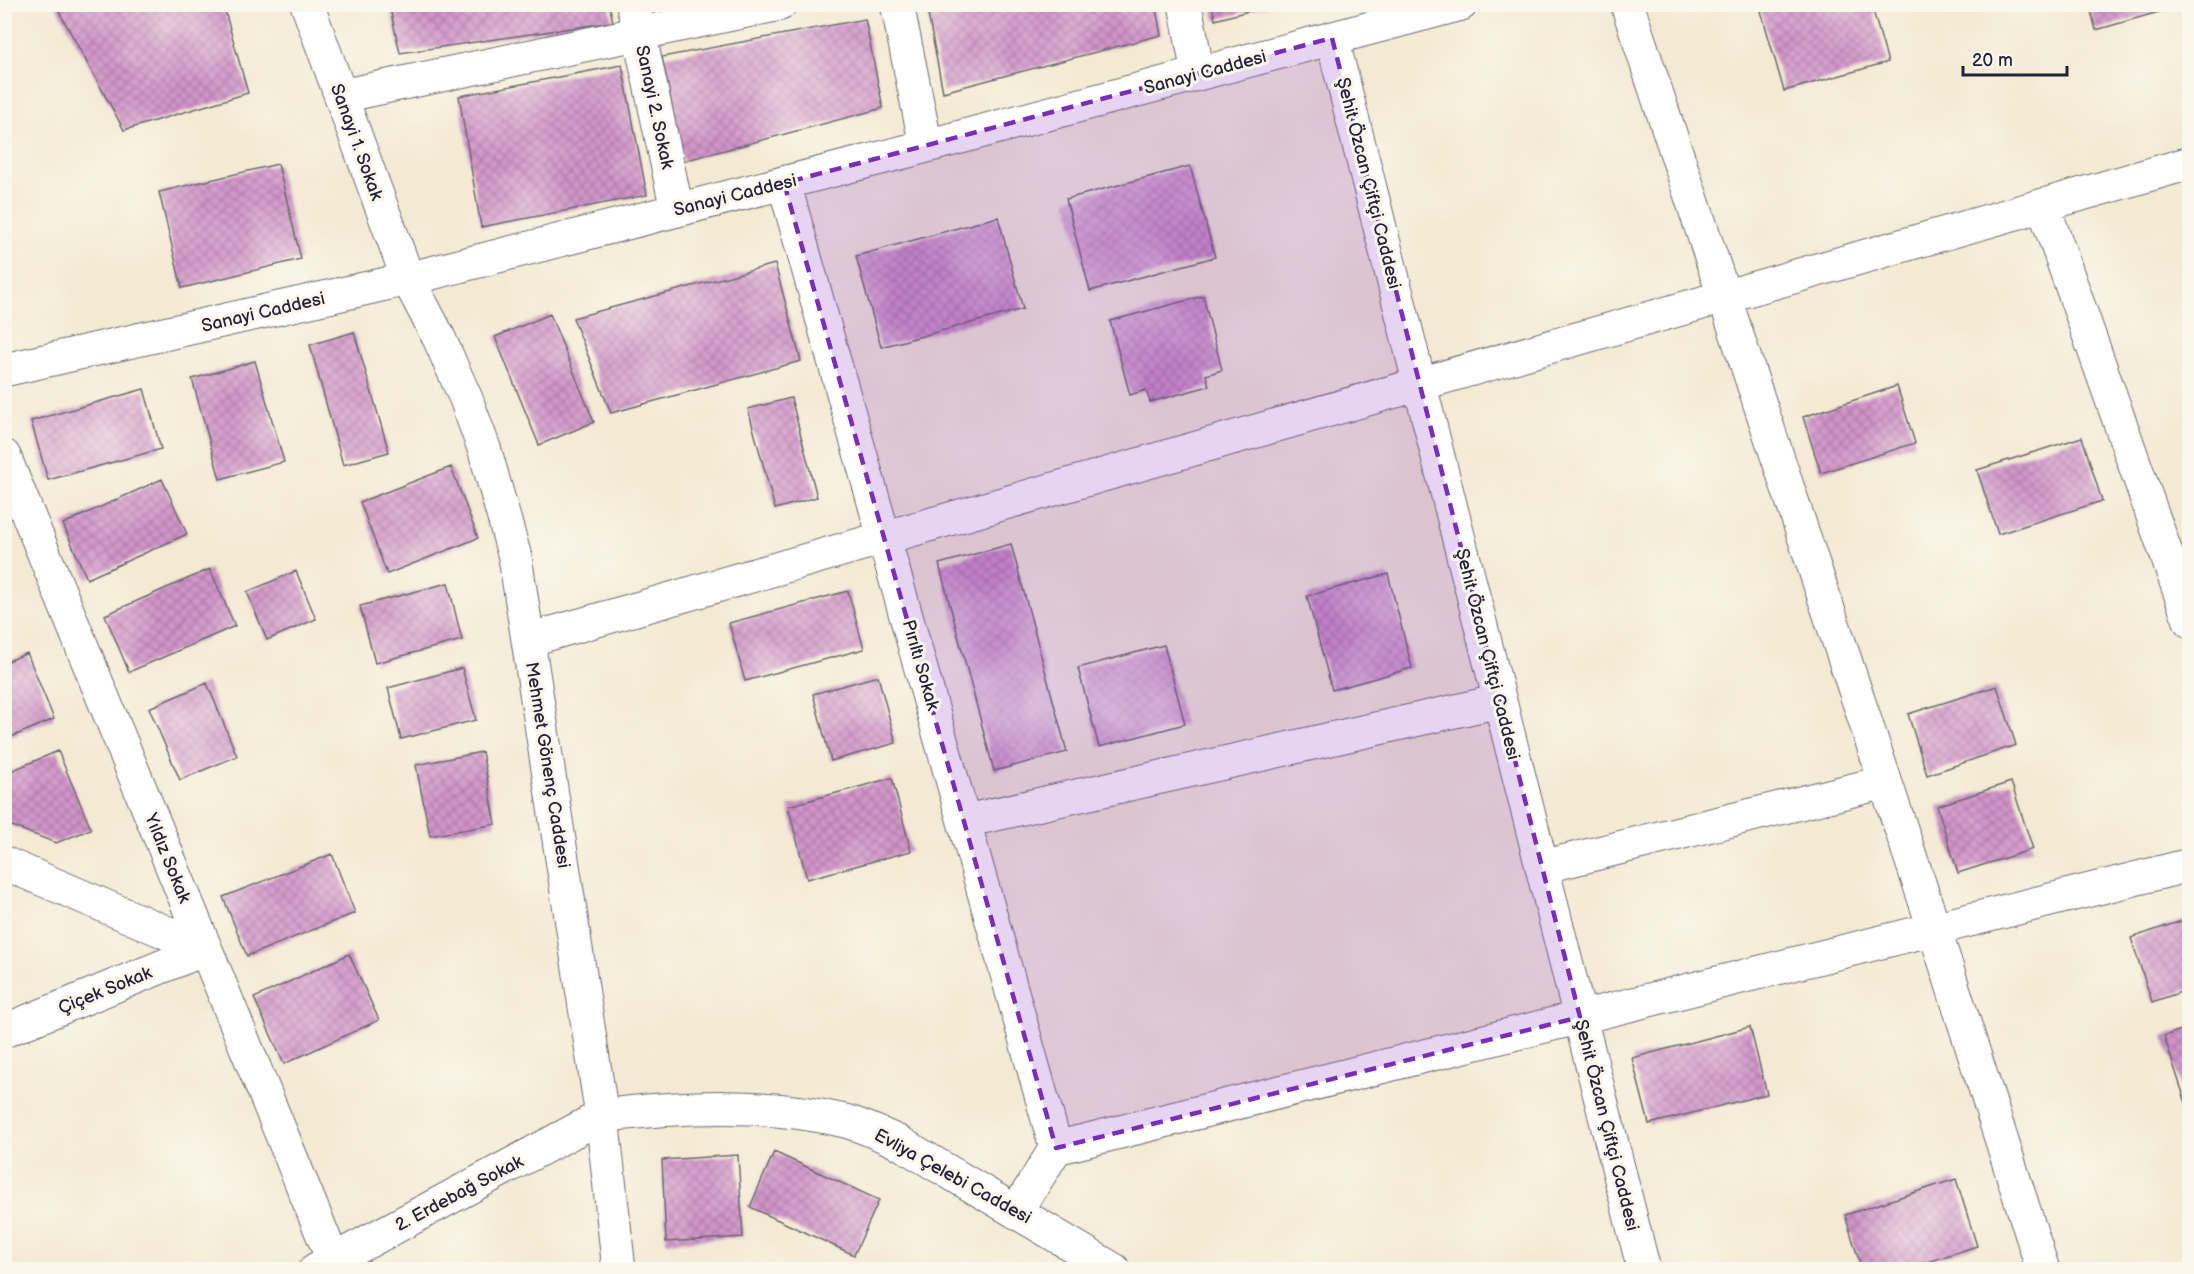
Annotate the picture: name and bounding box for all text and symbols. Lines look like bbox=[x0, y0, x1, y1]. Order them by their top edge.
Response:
scale bar bbox=[1963, 39, 2066, 77]
street label: Sanayi 2. Sokak bbox=[631, 43, 678, 171]
street label: Sanayi Caddesi bbox=[1142, 46, 1269, 99]
text: 20 m bbox=[1972, 50, 2013, 71]
street label: Şehit Özcan Çiftçi Caddesi bbox=[1332, 75, 1406, 291]
street label: Sanayi 1. Sokak bbox=[326, 81, 387, 203]
street label: Sanayi Caddesi bbox=[671, 170, 799, 221]
street label: Sanayi Caddesi bbox=[199, 288, 327, 337]
street label: Şehit Özcan Çiftçi Caddesi bbox=[1451, 546, 1525, 762]
street label: Pırıltı Sokak bbox=[898, 617, 944, 713]
street label: Mehmet Gönenç Caddesi bbox=[521, 660, 574, 870]
street label: Yıldız Sokak bbox=[140, 809, 195, 906]
street label: Çiçek Sokak bbox=[55, 962, 155, 1019]
street label: Şehit Özcan Çiftçi Caddesi bbox=[1570, 1017, 1644, 1233]
street label: Evliya Çelebi Caddesi bbox=[871, 1125, 1035, 1228]
street label: 2. Erdebağ Sokak bbox=[392, 1151, 527, 1236]

